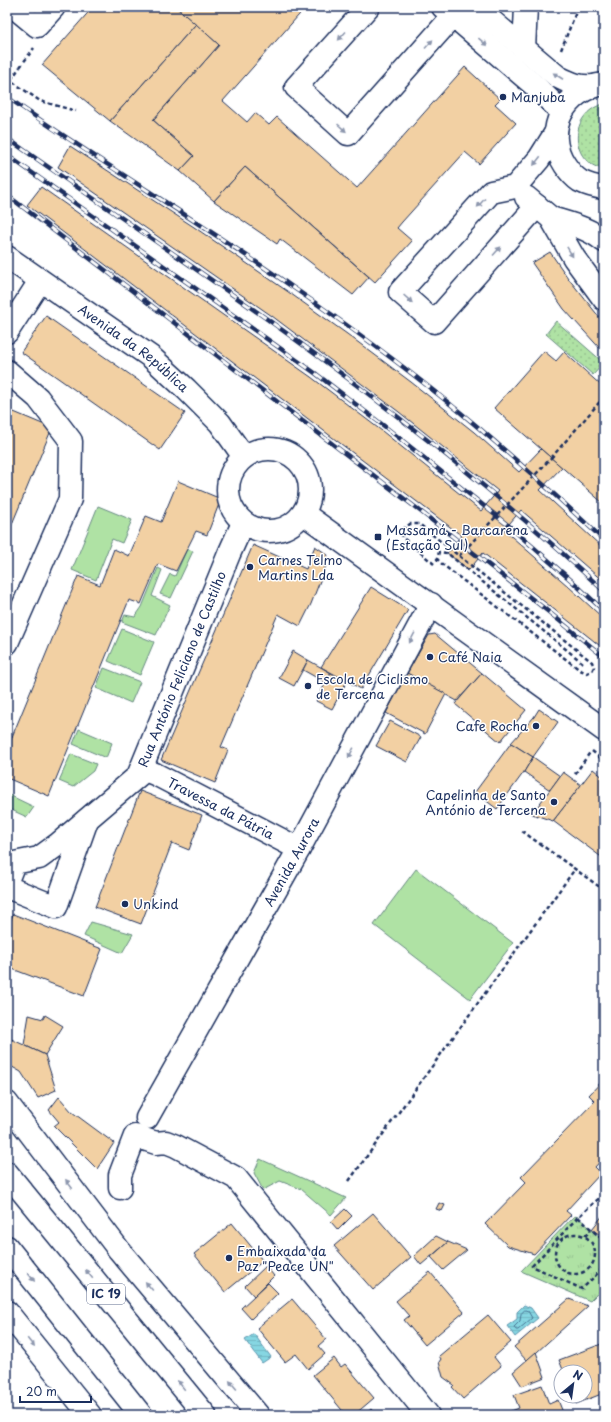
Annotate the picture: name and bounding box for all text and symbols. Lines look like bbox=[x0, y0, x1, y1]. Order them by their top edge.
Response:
one-way arrow bbox=[338, 31, 347, 41]
one-way arrow bbox=[478, 37, 488, 46]
one-way arrow bbox=[424, 39, 433, 48]
one-way arrow bbox=[553, 72, 563, 80]
place label: Manjuba bbox=[511, 87, 566, 106]
marker: Manjuba bbox=[498, 92, 508, 102]
one-way arrow bbox=[337, 123, 346, 132]
one-way arrow bbox=[533, 155, 541, 166]
one-way arrow bbox=[477, 198, 486, 208]
one-way arrow bbox=[492, 246, 502, 256]
one-way arrow bbox=[567, 246, 574, 258]
one-way arrow bbox=[403, 294, 412, 303]
street label: Avenida da República bbox=[75, 299, 194, 397]
place label: Massamá - Barcarena (Estação Sul) bbox=[386, 520, 529, 554]
marker: Massamá - Barcarena (Estação Sul) bbox=[373, 532, 383, 542]
place label: Carnes Telmo Martins Lda bbox=[258, 550, 343, 584]
marker: Carnes Telmo Martins Lda bbox=[245, 562, 255, 572]
street label: Rua António Feliciano de Castilho bbox=[133, 568, 230, 770]
one-way arrow bbox=[409, 633, 416, 644]
place label: Café Naia bbox=[438, 647, 503, 666]
marker: Café Naia bbox=[425, 652, 435, 662]
place label: Escola de Ciclismo de Tercena bbox=[316, 669, 428, 703]
marker: Escola de Ciclismo de Tercena bbox=[303, 681, 313, 691]
place label: Cafe Rocha bbox=[456, 716, 529, 735]
marker: Cafe Rocha bbox=[531, 721, 541, 731]
one-way arrow bbox=[347, 747, 354, 759]
street label: Travessa da Pátria bbox=[164, 772, 278, 844]
place label: Capelinha de Santo António de Tercena bbox=[426, 785, 547, 819]
marker: Capelinha de Santo António de Tercena bbox=[549, 797, 559, 807]
street label: Avenida Aurora bbox=[259, 814, 323, 909]
place label: Unkind bbox=[133, 894, 179, 913]
marker: Unkind bbox=[120, 899, 130, 909]
one-way arrow bbox=[65, 1178, 73, 1189]
place label: Embaixada da Paz "Peace UN" bbox=[237, 1241, 334, 1275]
marker: Embaixada da Paz "Peace UN" bbox=[224, 1253, 234, 1263]
one-way arrow bbox=[85, 1268, 94, 1279]
one-way arrow bbox=[27, 1272, 36, 1283]
one-way arrow bbox=[145, 1280, 154, 1291]
road number: IC 19 bbox=[87, 1284, 125, 1304]
one-way arrow bbox=[27, 1337, 36, 1348]
north arrow bbox=[553, 1364, 593, 1404]
text: N bbox=[570, 1365, 586, 1385]
scale bar bbox=[20, 1378, 91, 1404]
one-way arrow bbox=[176, 1379, 185, 1390]
one-way arrow bbox=[229, 1380, 238, 1391]
text: 20 m bbox=[26, 1382, 57, 1400]

